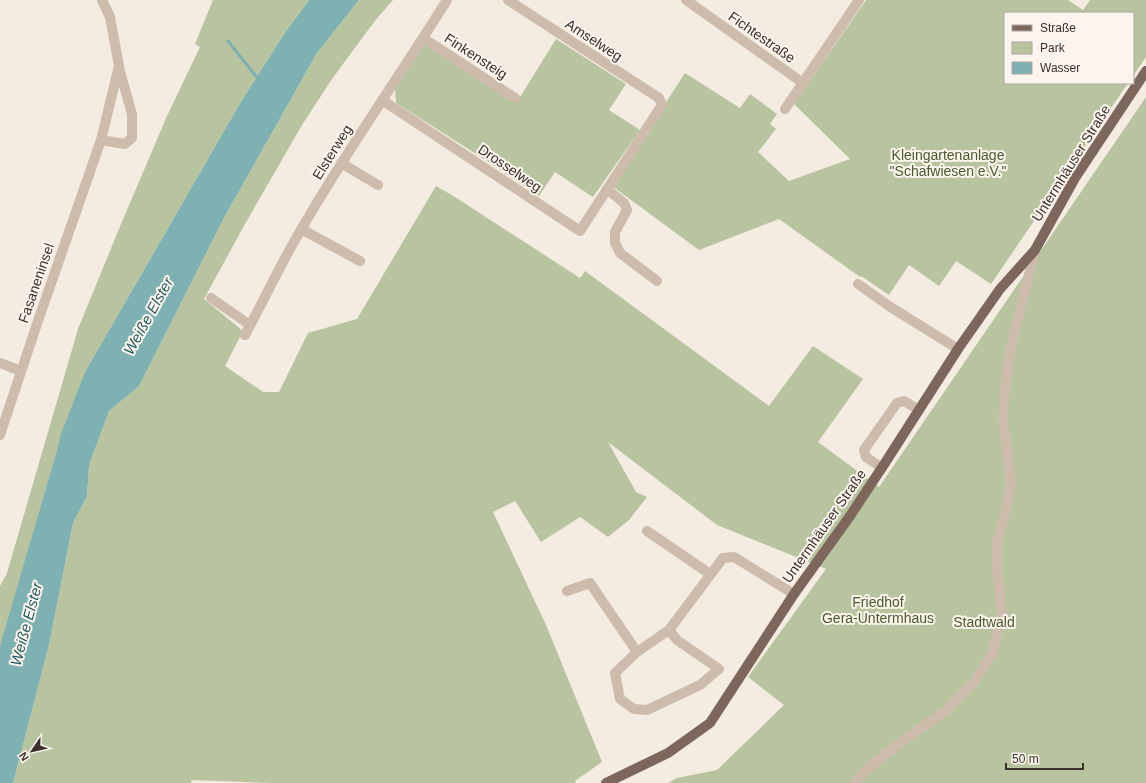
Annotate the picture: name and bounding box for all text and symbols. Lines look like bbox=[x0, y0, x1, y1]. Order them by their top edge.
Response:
street label: Fichtestraße bbox=[726, 8, 799, 66]
legend bbox=[1004, 12, 1134, 84]
street label: Amselweg bbox=[563, 16, 625, 64]
text: Straße bbox=[1040, 21, 1076, 35]
street label: Finkensteig bbox=[442, 30, 510, 82]
text: Park bbox=[1040, 41, 1066, 55]
text: Wasser bbox=[1040, 61, 1080, 75]
street label: Untermhäuser Straße bbox=[1029, 102, 1114, 224]
street label: Elsterweg bbox=[309, 122, 355, 182]
street label: Drosselweg bbox=[475, 141, 545, 195]
park label: Kleingartenanlage "Schafwiesen e.V." bbox=[890, 147, 1006, 179]
street label: Fasaneninsel bbox=[15, 241, 57, 325]
water label: Weiße Elster bbox=[120, 274, 177, 358]
street label: Untermhäuser Straße bbox=[779, 466, 869, 586]
water label: Weiße Elster bbox=[7, 580, 46, 668]
park label: Friedhof Gera-Untermhaus bbox=[822, 594, 934, 626]
park label: Stadtwald bbox=[953, 614, 1015, 630]
north arrow bbox=[12, 731, 52, 771]
scale bar bbox=[1006, 745, 1083, 771]
text: N bbox=[16, 750, 31, 763]
text: 50 m bbox=[1012, 752, 1039, 766]

